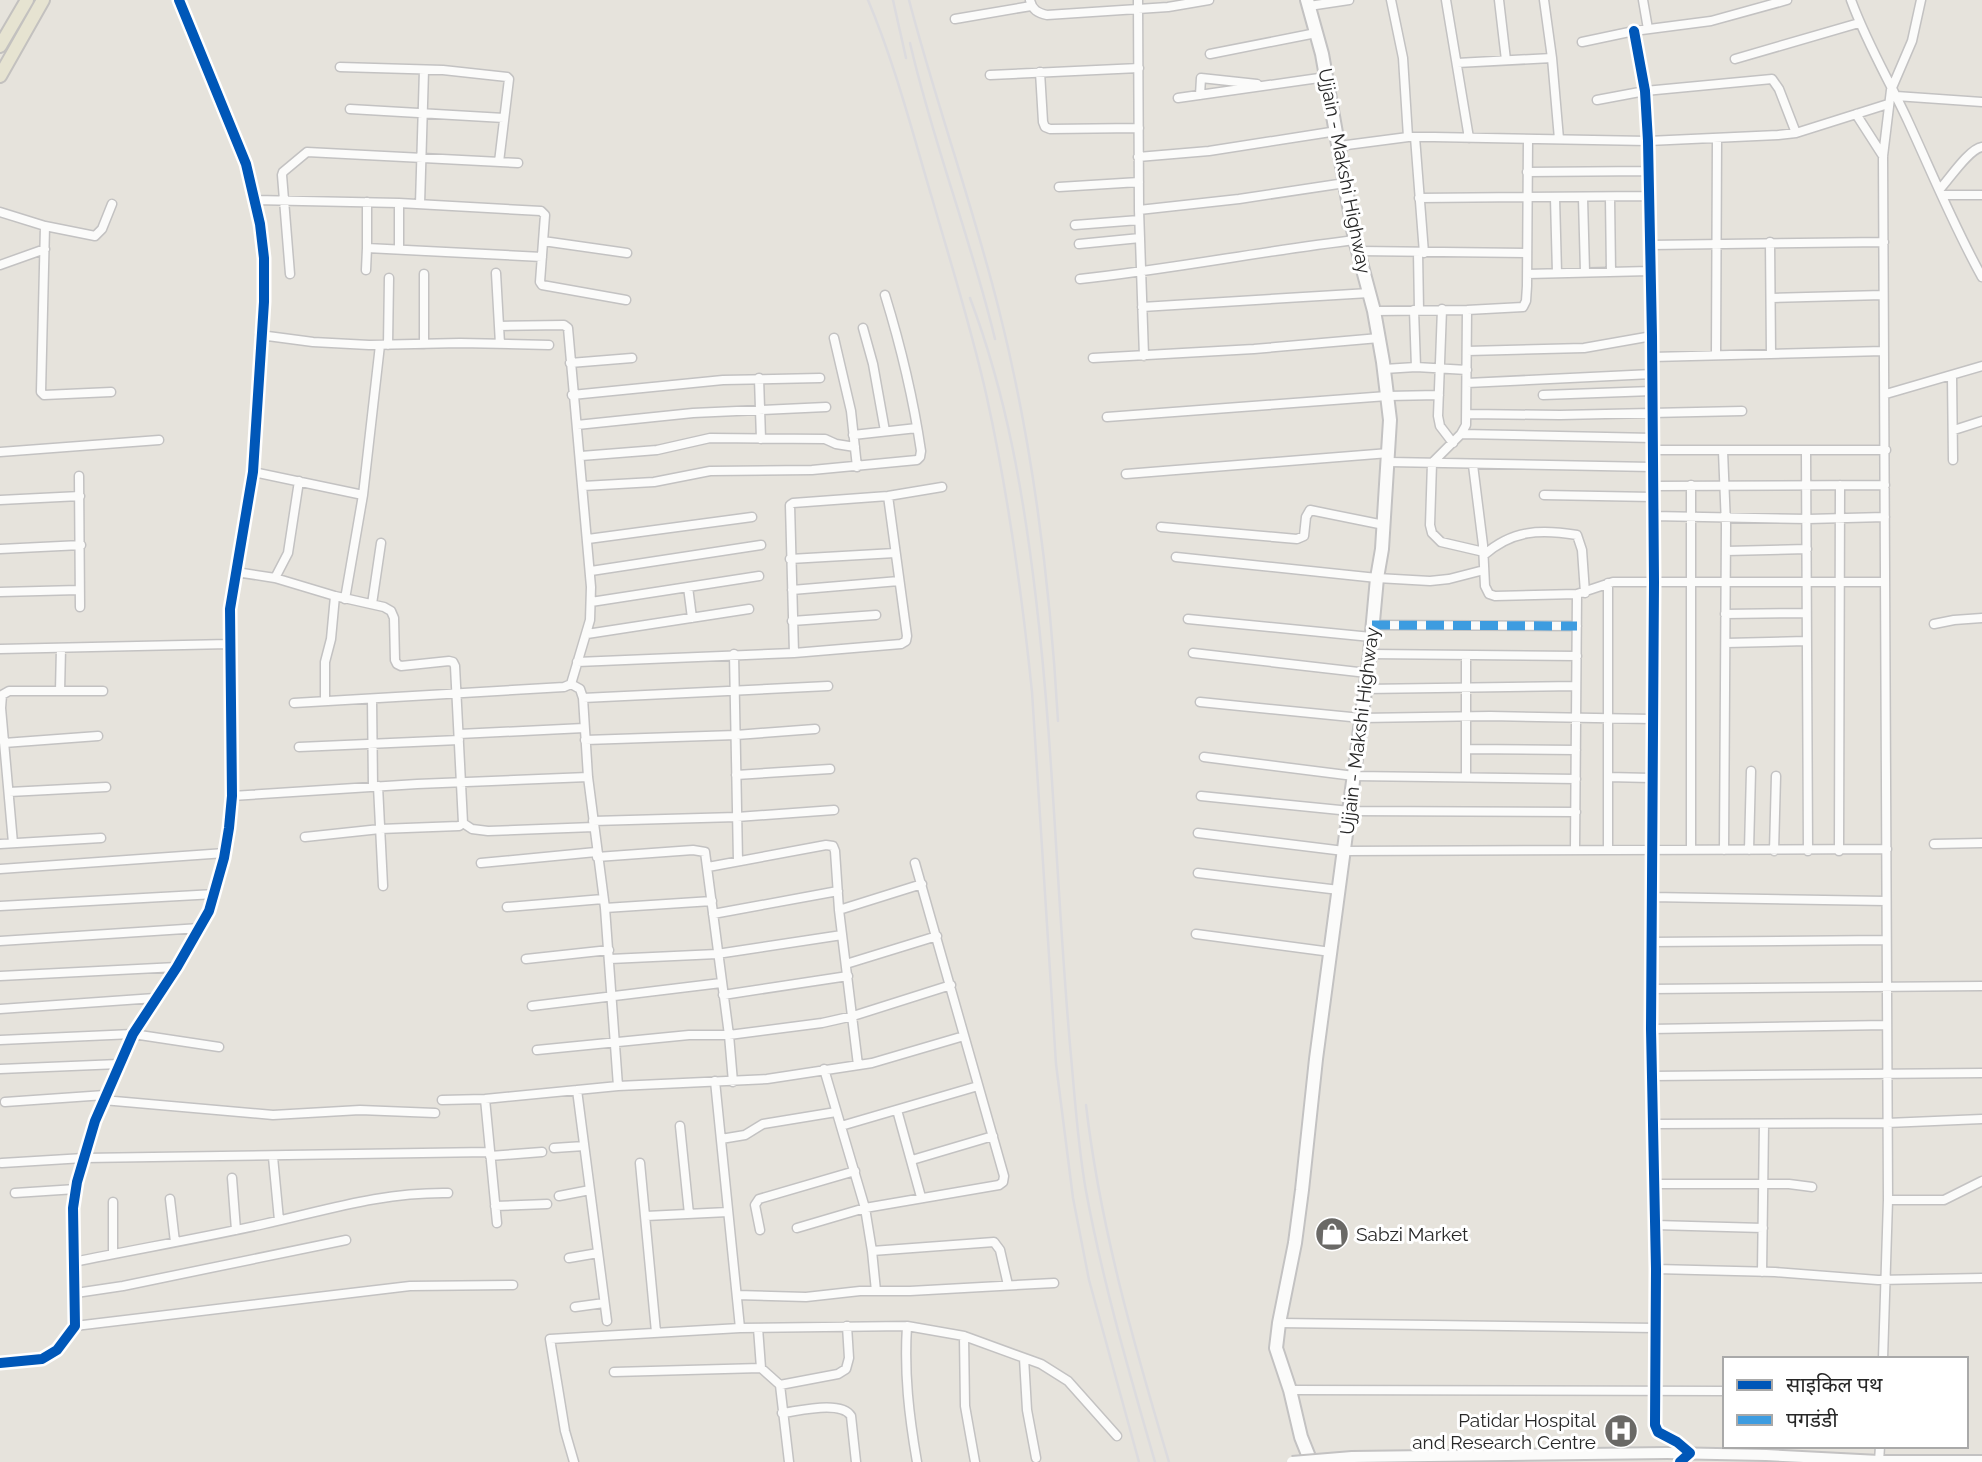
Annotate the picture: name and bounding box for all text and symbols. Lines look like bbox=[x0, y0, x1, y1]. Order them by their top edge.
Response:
street label: Ujjain - Makshi Highway bbox=[1314, 66, 1376, 276]
street label: Ujjain - Makshi Highway bbox=[1335, 626, 1383, 836]
shop icon: Sabzi Market bbox=[1313, 1215, 1351, 1253]
place label: Sabzi Market bbox=[1356, 1223, 1469, 1245]
legend bbox=[1723, 1357, 1968, 1448]
text: साइकिल पथ bbox=[1786, 1372, 1883, 1397]
text: पगडंडी bbox=[1786, 1407, 1838, 1432]
place label: Patidar Hospital and Research Centre bbox=[1412, 1409, 1597, 1453]
hospital icon: Patidar Hospital and Research Centre bbox=[1602, 1412, 1640, 1450]

